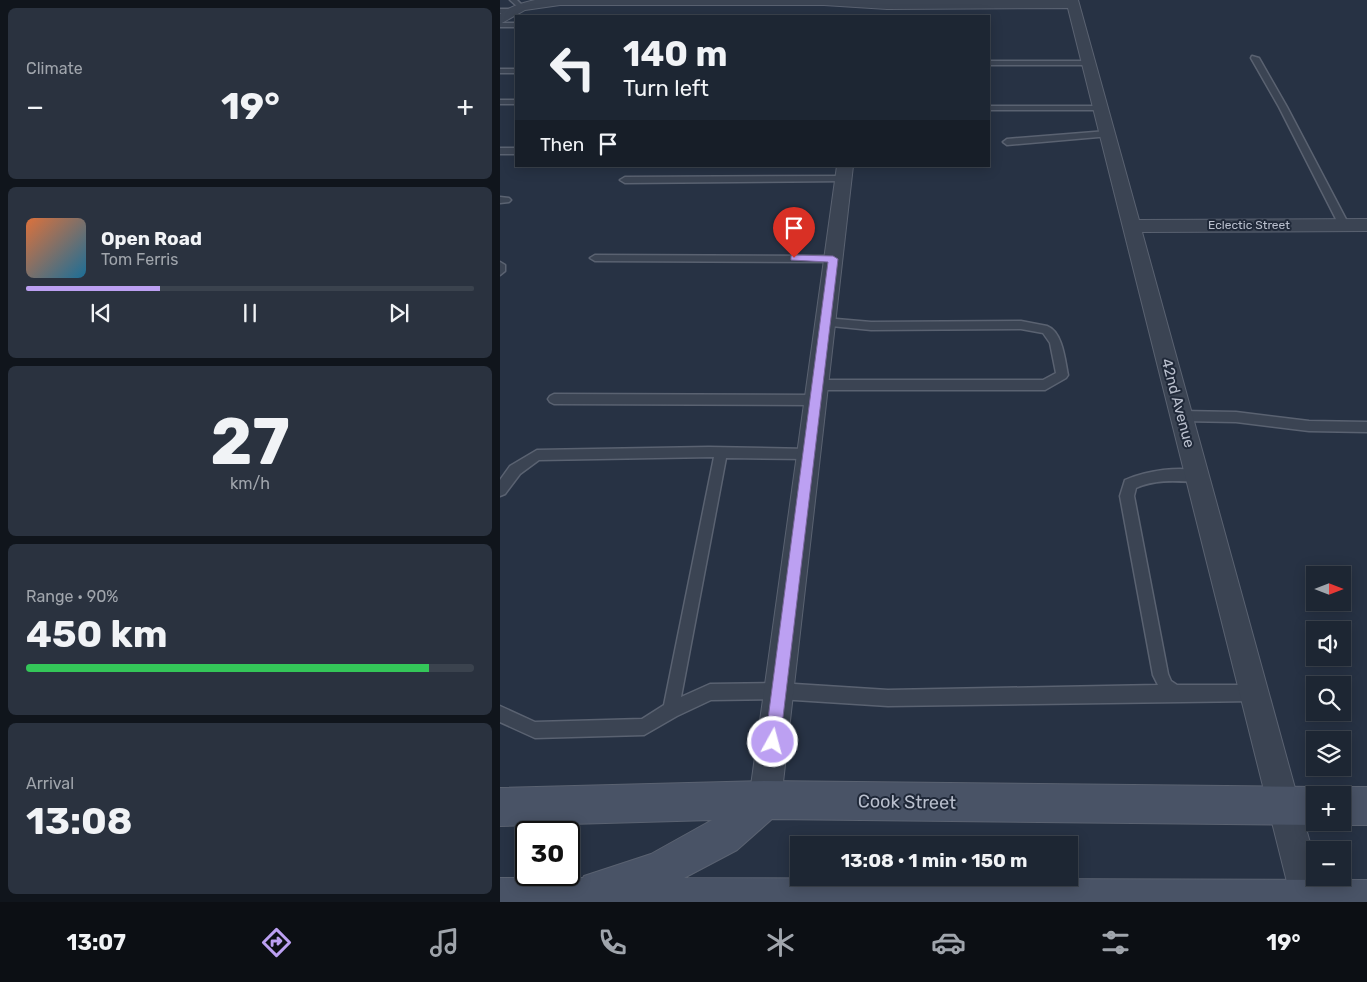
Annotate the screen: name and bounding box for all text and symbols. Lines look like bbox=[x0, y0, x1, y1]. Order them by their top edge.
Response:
text: 140 m bbox=[623, 33, 728, 75]
icon: left bbox=[540, 35, 605, 100]
text: Climate bbox=[26, 59, 83, 78]
text: Turn left bbox=[623, 75, 709, 102]
text: 19° bbox=[221, 83, 280, 129]
text: − bbox=[26, 90, 44, 123]
text: + bbox=[457, 90, 474, 123]
icon: arrive bbox=[594, 130, 622, 158]
text: Then bbox=[540, 133, 584, 156]
pin bbox=[773, 207, 815, 258]
icon: arrive bbox=[780, 214, 808, 242]
street label: Eclectic Street bbox=[1208, 218, 1290, 232]
text: Open Road bbox=[101, 227, 202, 250]
text: Tom Ferris bbox=[101, 250, 178, 269]
icon: previous bbox=[87, 299, 115, 327]
icon: pause bbox=[236, 299, 264, 327]
icon: next bbox=[385, 299, 413, 327]
street label: 42nd Avenue bbox=[1157, 356, 1199, 450]
text: 27 bbox=[210, 403, 290, 480]
text: km/h bbox=[230, 474, 270, 493]
north arrow bbox=[1306, 566, 1351, 611]
map controls bbox=[1306, 566, 1351, 886]
text: Range · 90% bbox=[26, 587, 118, 606]
text: 450 km bbox=[26, 611, 167, 657]
button: sound bbox=[1306, 621, 1351, 666]
button: search bbox=[1306, 676, 1351, 721]
position arrow bbox=[746, 715, 798, 767]
button: layers bbox=[1306, 731, 1351, 776]
text: Arrival bbox=[26, 774, 74, 793]
button: + bbox=[1306, 786, 1351, 831]
street label: Cook Street bbox=[858, 790, 956, 814]
text: 13:08 bbox=[26, 798, 133, 844]
speed limit sign: 30 bbox=[515, 821, 580, 886]
button: − bbox=[1306, 841, 1351, 886]
text: 13:08 · 1 min · 150 m bbox=[841, 849, 1027, 872]
icon: directions bbox=[259, 925, 294, 960]
icon: music bbox=[427, 925, 462, 960]
icon: phone bbox=[595, 925, 630, 960]
icon: climate bbox=[763, 925, 798, 960]
icon: car bbox=[931, 925, 966, 960]
icon: filters bbox=[1098, 925, 1133, 960]
text: 13:07 bbox=[66, 929, 126, 956]
text: 19° bbox=[1266, 929, 1300, 956]

